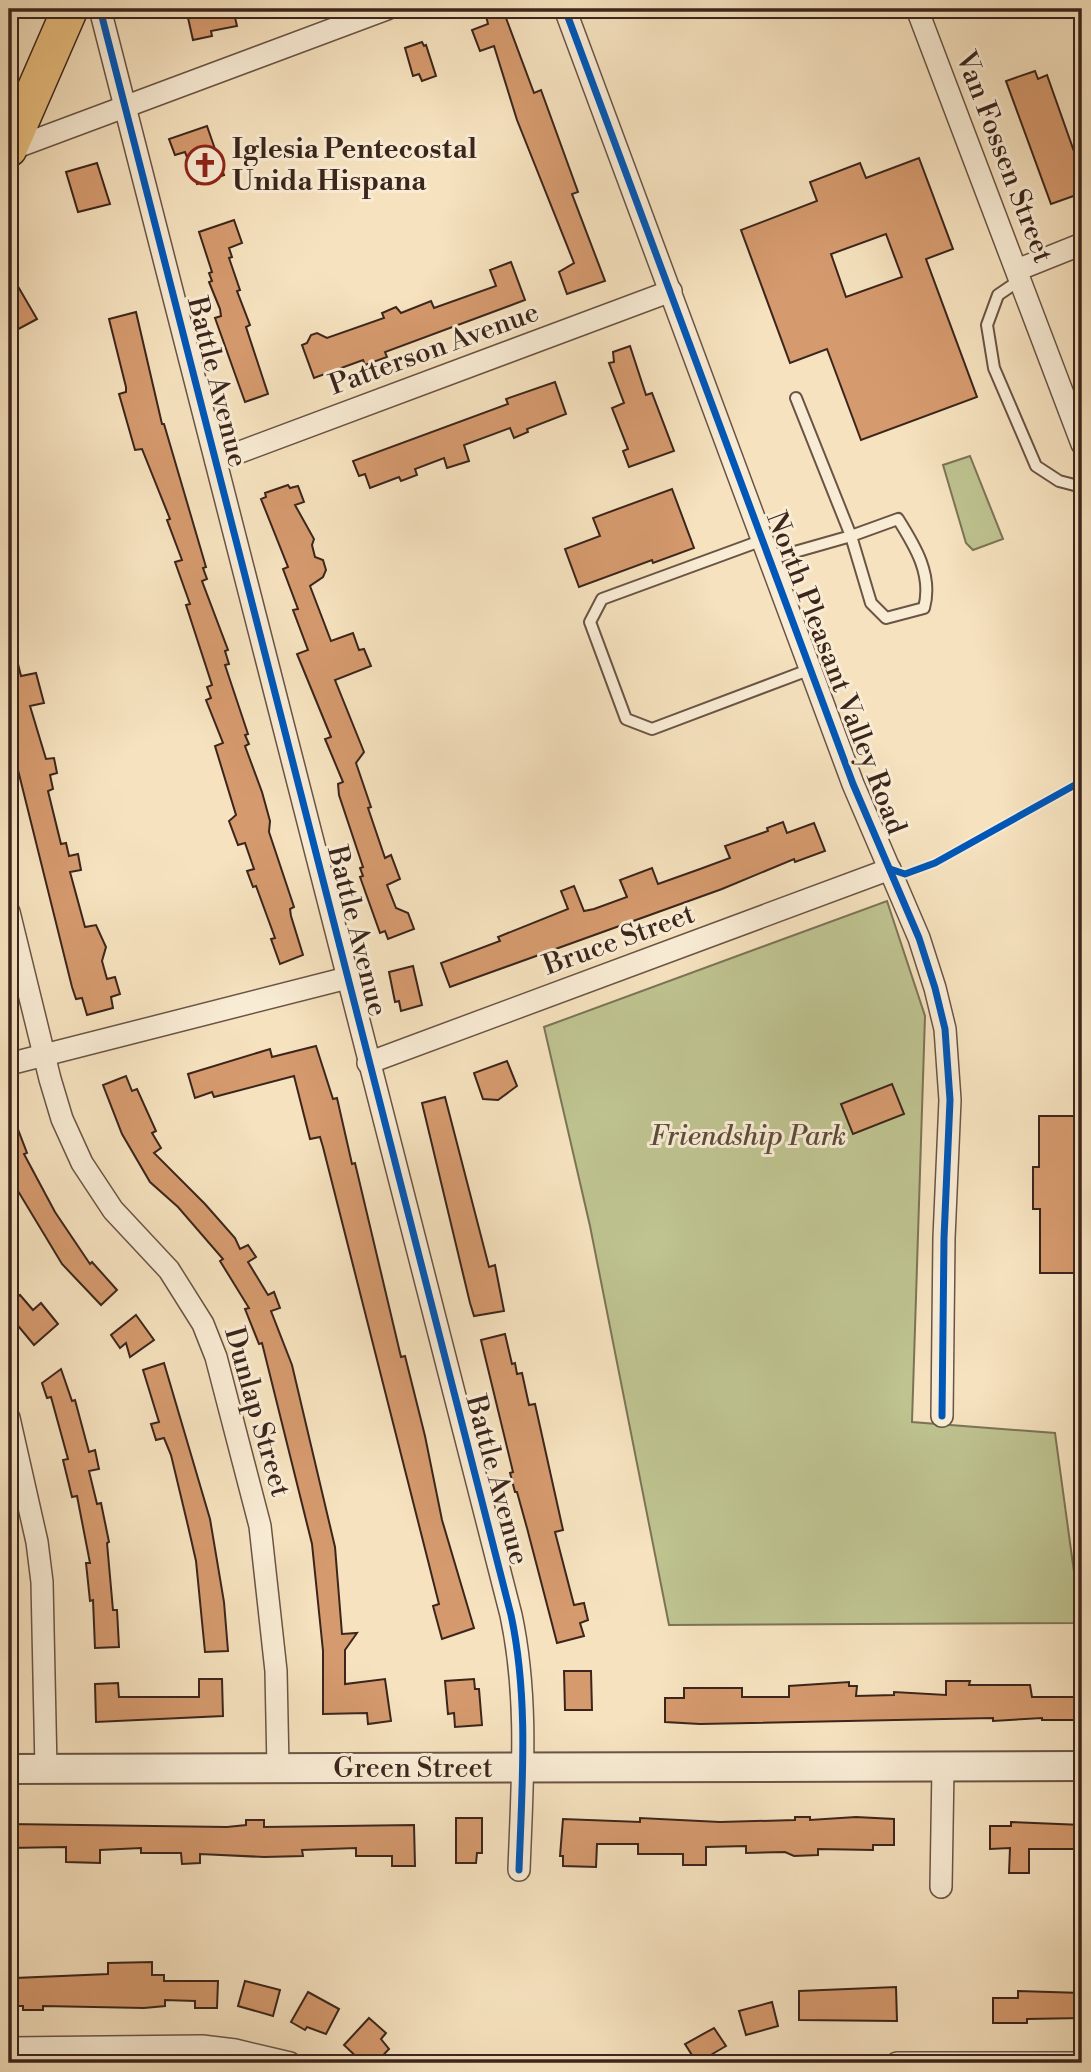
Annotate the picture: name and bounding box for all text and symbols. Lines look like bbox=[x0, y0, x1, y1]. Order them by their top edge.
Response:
street label: Van Fossen Street bbox=[947, 45, 1060, 268]
place label: Iglesia Pentecostal Unida Hispana bbox=[232, 132, 477, 199]
church icon: Iglesia Pentecostal Unida Hispana bbox=[184, 144, 226, 186]
street label: Battle Avenue bbox=[179, 292, 255, 471]
street label: Patterson Avenue bbox=[324, 295, 544, 403]
street label: North Pleasant Valley Road bbox=[758, 507, 914, 840]
street label: Battle Avenue bbox=[319, 841, 395, 1020]
street label: Bruce Street bbox=[538, 896, 700, 984]
park label: Friendship Park bbox=[650, 1119, 846, 1154]
street label: Dunlap Street bbox=[216, 1323, 298, 1501]
street label: Battle Avenue bbox=[457, 1390, 536, 1569]
street label: Green Street bbox=[333, 1751, 493, 1786]

